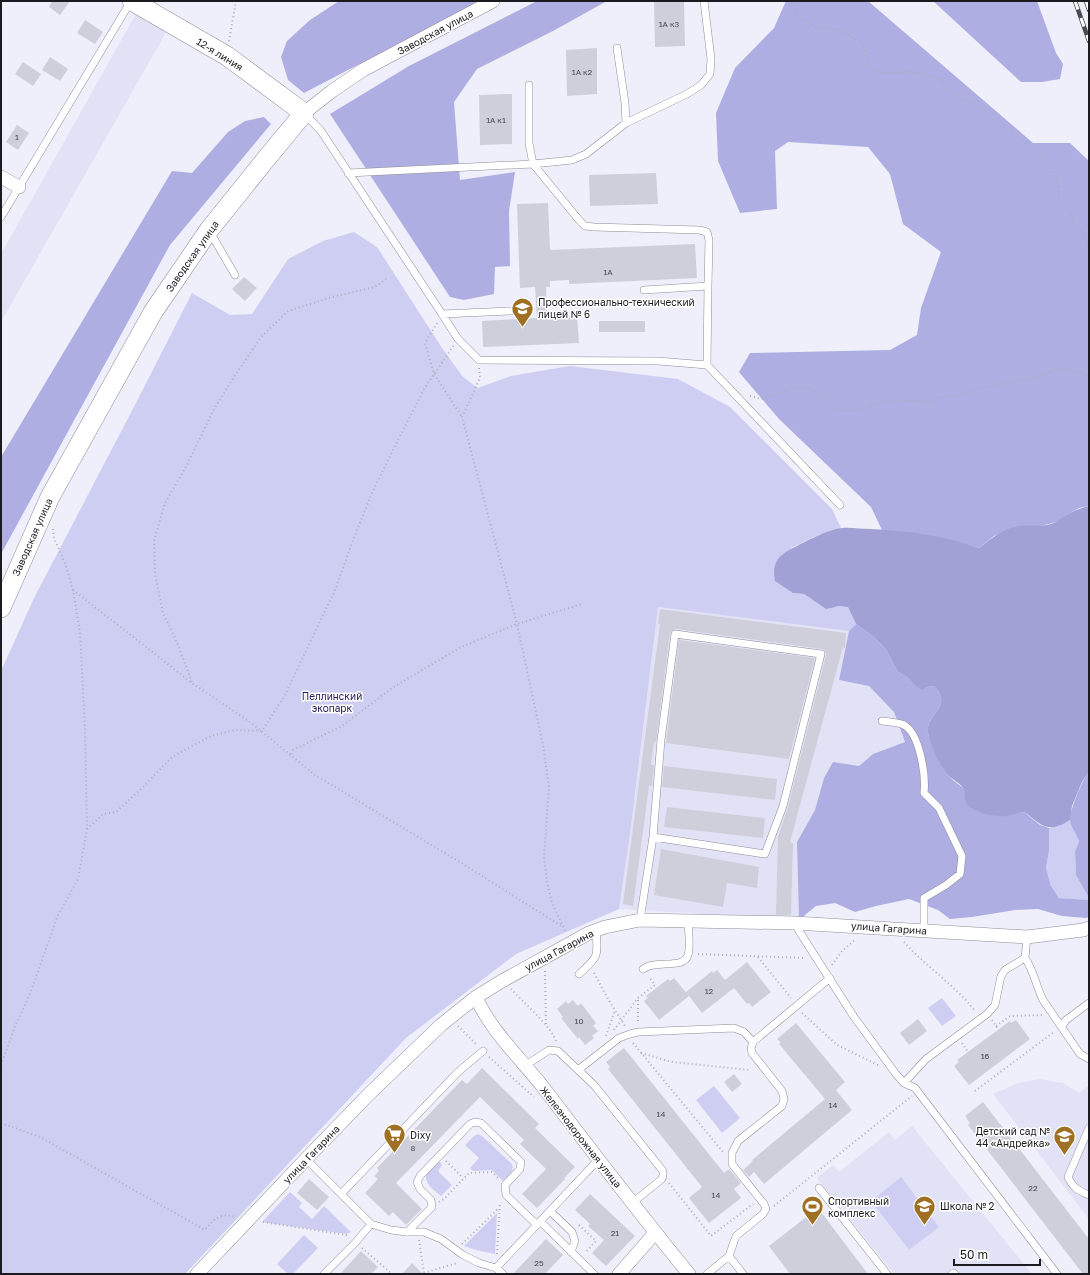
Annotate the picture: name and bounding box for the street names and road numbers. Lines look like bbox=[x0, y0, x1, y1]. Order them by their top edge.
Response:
street label: Заводская улица bbox=[395, 7, 475, 57]
street label: 12-я линия bbox=[195, 35, 245, 73]
street label: Заводская улица bbox=[163, 218, 221, 294]
street label: Заводская улица bbox=[9, 496, 55, 578]
street label: улица Гагарина bbox=[851, 919, 927, 937]
street label: улица Гагарина bbox=[523, 927, 595, 973]
street label: Железнодорожная улица bbox=[538, 1084, 624, 1190]
street label: улица Гагарина bbox=[280, 1122, 342, 1186]

